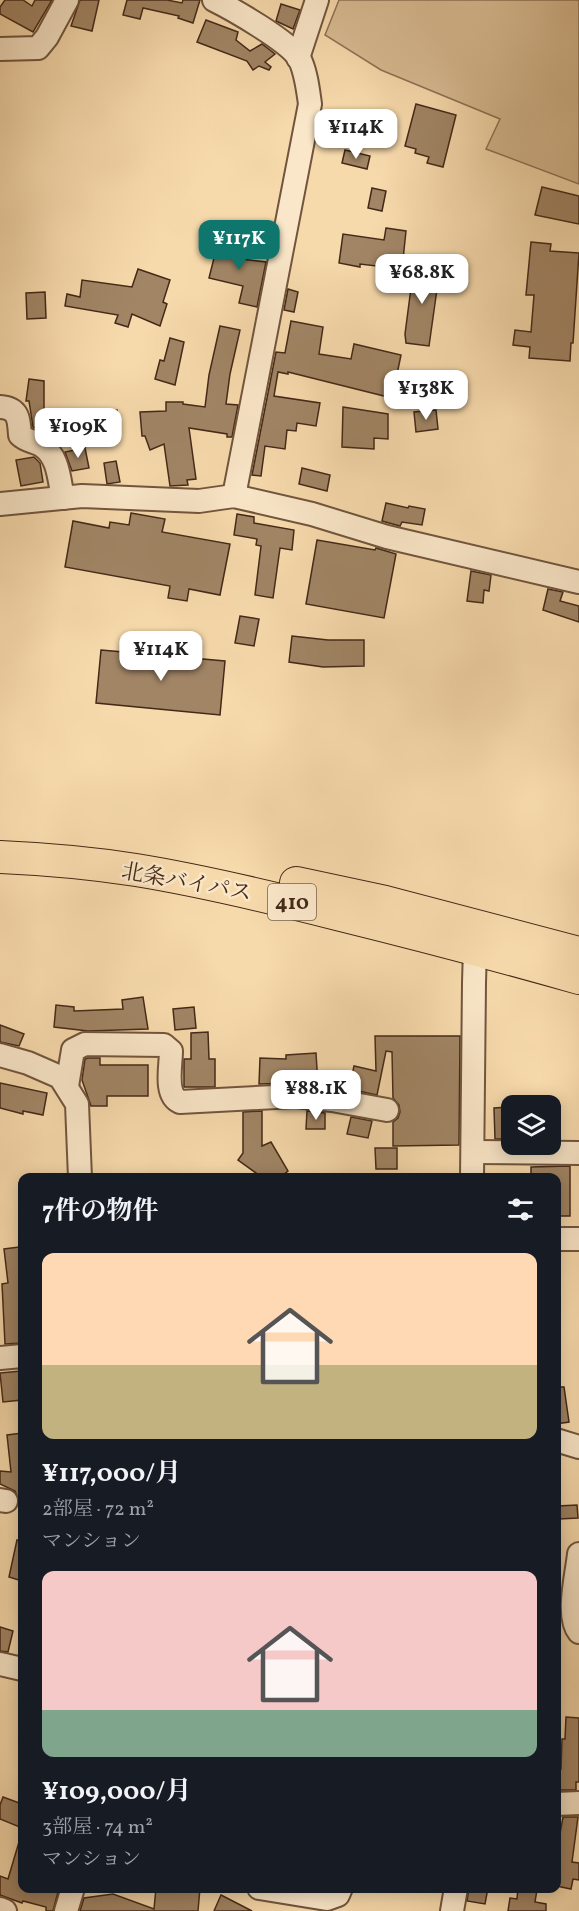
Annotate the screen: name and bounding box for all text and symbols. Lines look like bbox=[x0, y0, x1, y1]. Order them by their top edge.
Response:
pin: ¥114K bbox=[314, 109, 398, 160]
text: ¥114K bbox=[328, 114, 384, 142]
pin: ¥117K bbox=[197, 220, 281, 271]
text: ¥117K bbox=[213, 225, 265, 253]
pin: ¥68.8K bbox=[373, 254, 471, 305]
text: ¥68.8K bbox=[389, 259, 455, 287]
pin: ¥138K bbox=[384, 370, 468, 421]
text: ¥138K bbox=[398, 375, 454, 403]
pin: ¥109K bbox=[36, 408, 120, 459]
text: ¥109K bbox=[49, 413, 107, 441]
pin: ¥114K bbox=[119, 631, 203, 682]
text: ¥114K bbox=[133, 636, 189, 664]
street label: 北条バイパス bbox=[119, 857, 254, 910]
road number: 410 bbox=[268, 884, 316, 920]
pin: ¥88.1K bbox=[267, 1070, 365, 1121]
text: ¥88.1K bbox=[285, 1075, 347, 1103]
map controls bbox=[501, 1095, 561, 1155]
button: layers bbox=[501, 1095, 561, 1155]
icon: filters bbox=[504, 1193, 537, 1226]
text: 7件の物件 bbox=[42, 1194, 158, 1230]
icon: home bbox=[236, 1292, 344, 1400]
text: ¥117,000/月 bbox=[42, 1456, 181, 1492]
text: 2部屋 · 72 m² bbox=[42, 1496, 154, 1524]
text: マンション bbox=[42, 1528, 141, 1556]
icon: home bbox=[236, 1610, 344, 1718]
text: ¥109,000/月 bbox=[42, 1774, 191, 1810]
text: 3部屋 · 74 m² bbox=[42, 1814, 153, 1842]
text: マンション bbox=[42, 1846, 141, 1874]

